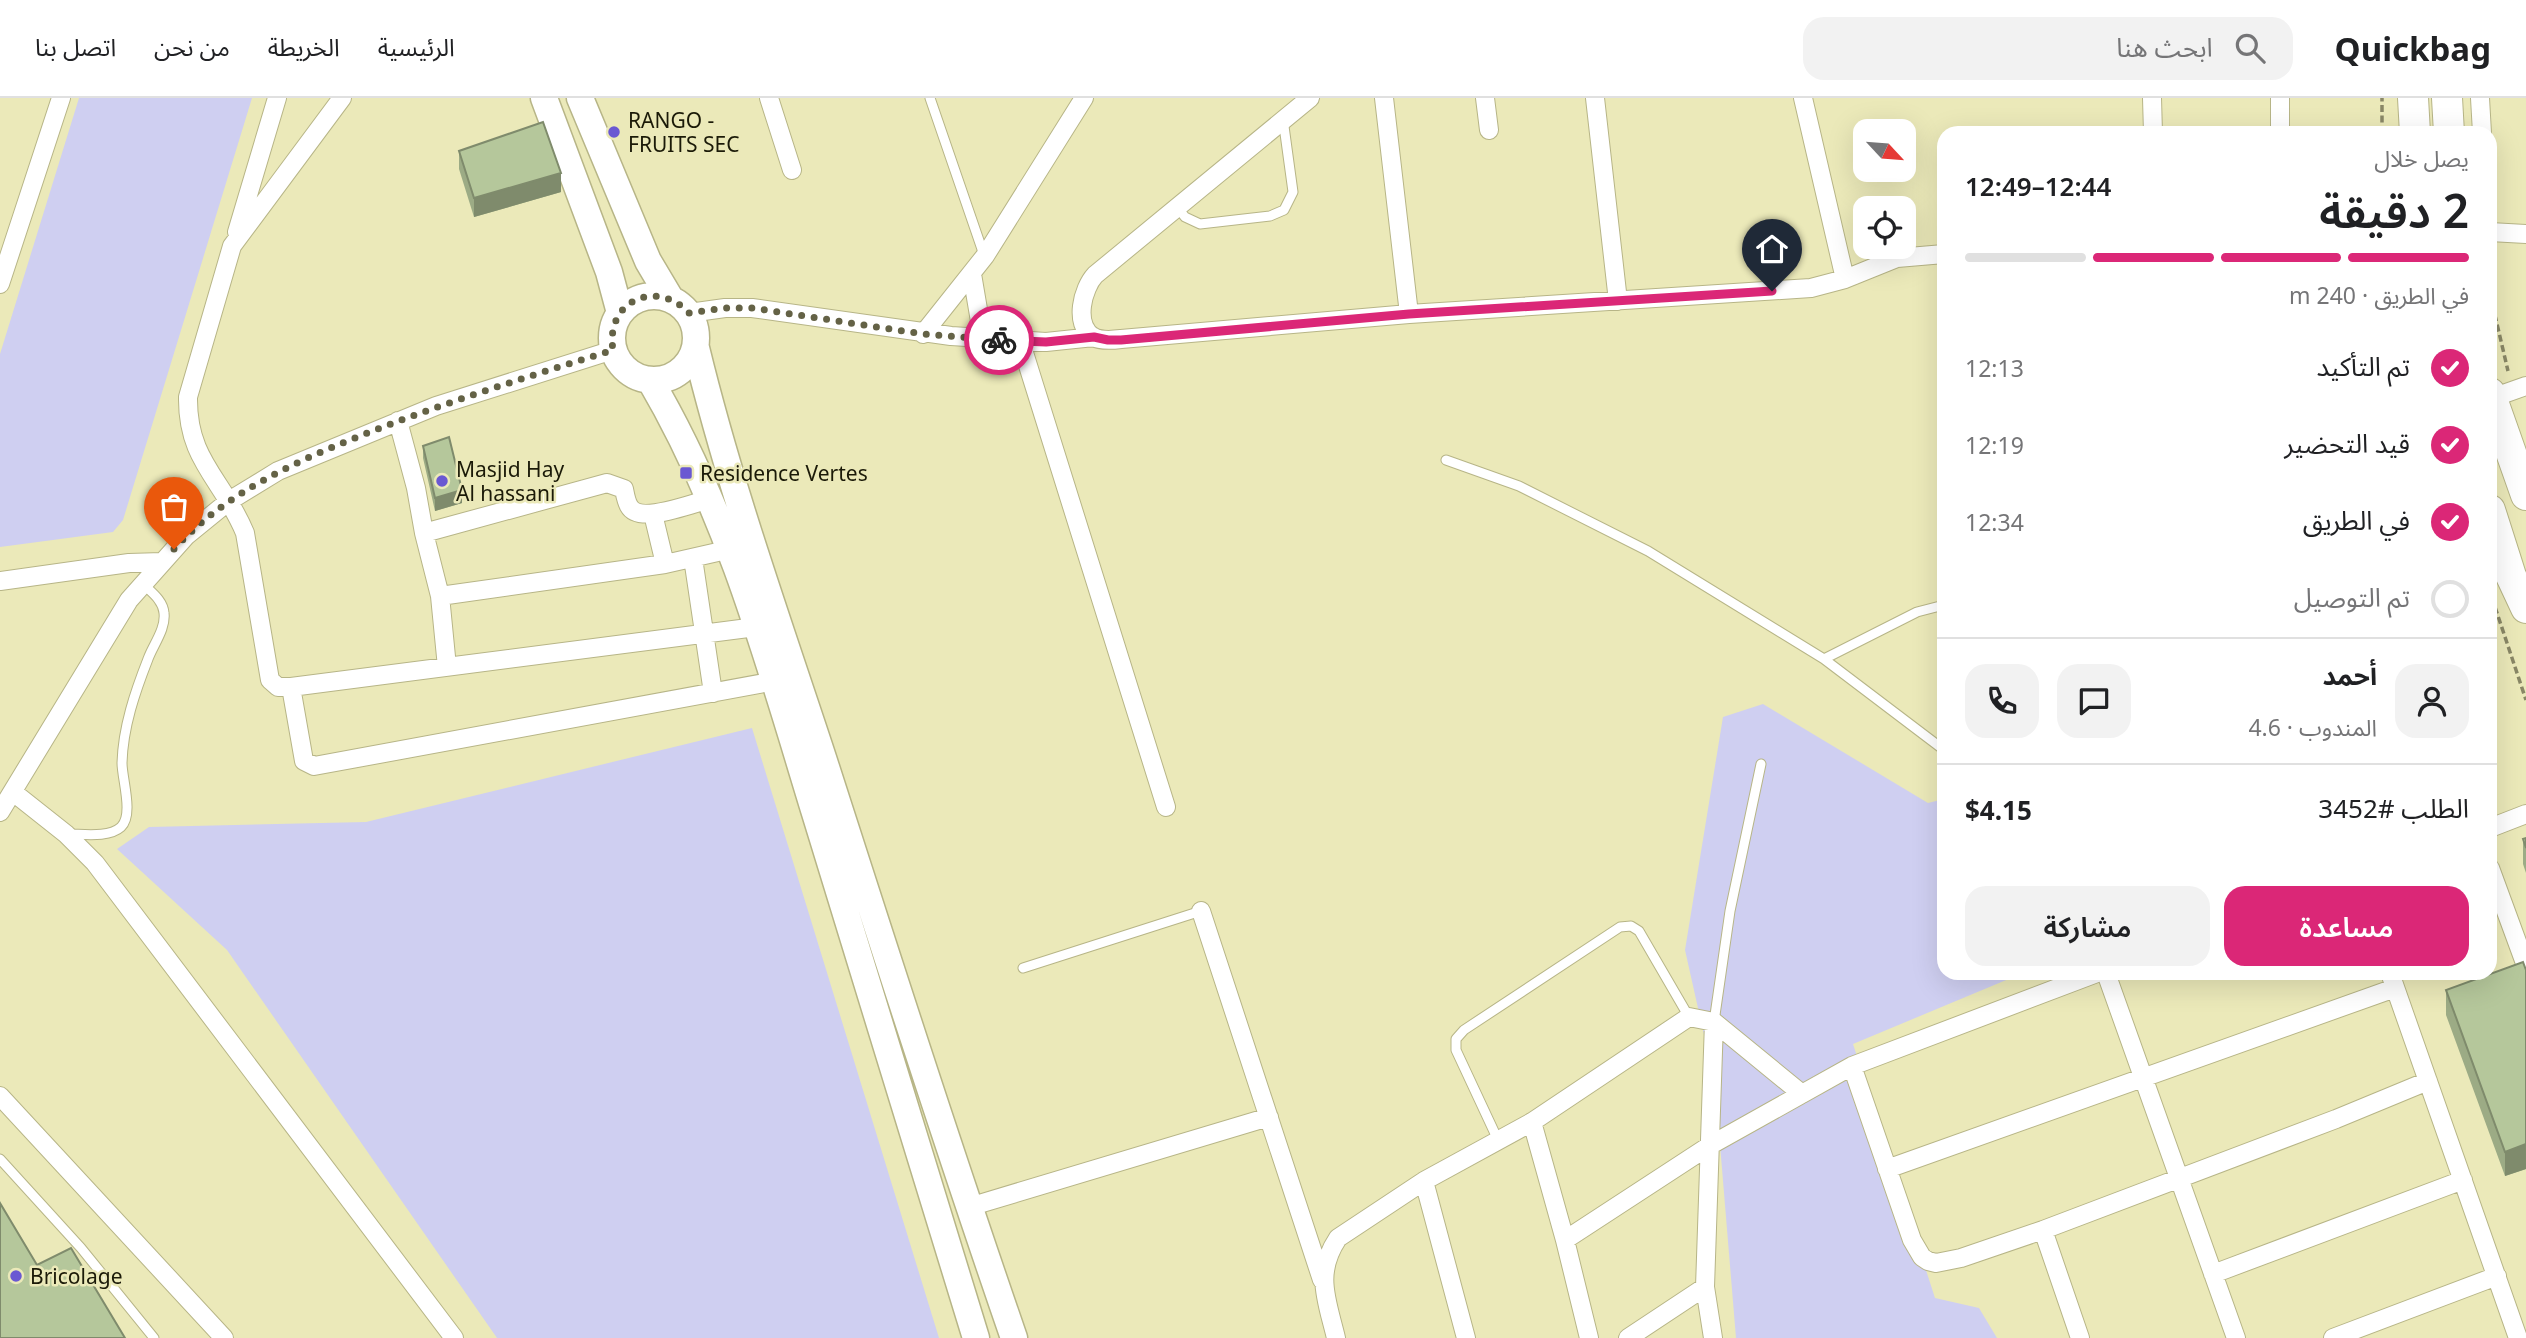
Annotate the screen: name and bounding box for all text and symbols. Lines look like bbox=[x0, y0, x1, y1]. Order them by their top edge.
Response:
search box bbox=[1803, 17, 2293, 80]
text: Quickbag bbox=[2335, 26, 2491, 71]
text: ابحث هنا bbox=[2116, 29, 2213, 65]
icon: search bbox=[2231, 29, 2269, 67]
text: اتصل بنا bbox=[35, 30, 116, 63]
text: من نحن bbox=[154, 30, 230, 63]
text: الخريطة bbox=[268, 30, 340, 63]
text: الرئيسية bbox=[378, 30, 455, 63]
place label: RANGO - FRUITS SEC bbox=[628, 106, 740, 158]
north arrow bbox=[1853, 119, 1916, 182]
map controls bbox=[1853, 119, 1916, 259]
marker: RANGO - FRUITS SEC bbox=[606, 124, 622, 140]
text: يصل خلال bbox=[2374, 142, 2469, 174]
text: 12:44–12:49 bbox=[1965, 168, 2111, 204]
text: 2 دقيقة bbox=[2319, 179, 2469, 241]
button: locate bbox=[1853, 196, 1916, 259]
pin bbox=[1742, 219, 1802, 291]
icon: home bbox=[1753, 230, 1791, 268]
text: في الطريق · 240 m bbox=[2289, 279, 2469, 311]
courier bbox=[964, 305, 1034, 375]
icon: bike bbox=[980, 321, 1018, 359]
text: تم التأكيد bbox=[2316, 348, 2410, 384]
icon: check bbox=[2431, 349, 2469, 387]
text: 12:13 bbox=[1965, 352, 2024, 384]
text: قيد التحضير bbox=[2284, 425, 2410, 461]
icon: check bbox=[2431, 426, 2469, 464]
text: 12:19 bbox=[1965, 429, 2024, 461]
place label: Masjid Hay Al hassani bbox=[456, 455, 564, 507]
place label: Residence Vertes bbox=[700, 459, 868, 487]
marker: Residence Vertes bbox=[678, 465, 694, 481]
marker: Masjid Hay Al hassani bbox=[434, 473, 450, 489]
pin bbox=[144, 477, 204, 549]
icon: bag bbox=[155, 488, 193, 526]
text: في الطريق bbox=[2303, 502, 2410, 538]
icon: check bbox=[2431, 503, 2469, 541]
text: 12:34 bbox=[1965, 506, 2024, 538]
text: تم التوصيل bbox=[2294, 579, 2410, 615]
text: أحمد bbox=[2323, 657, 2377, 693]
button: phone bbox=[1965, 664, 2039, 738]
button: chat bbox=[2057, 664, 2131, 738]
button: person bbox=[2395, 664, 2469, 738]
text: المندوب · 4.6 bbox=[2248, 711, 2377, 743]
text: الطلب #3452 bbox=[2318, 790, 2469, 826]
text: $4.15 bbox=[1965, 792, 2032, 828]
button: مشاركة bbox=[1965, 886, 2210, 966]
button: مساعدة bbox=[2224, 886, 2469, 966]
place label: Bricolage bbox=[30, 1262, 122, 1290]
marker: Bricolage bbox=[8, 1268, 24, 1284]

